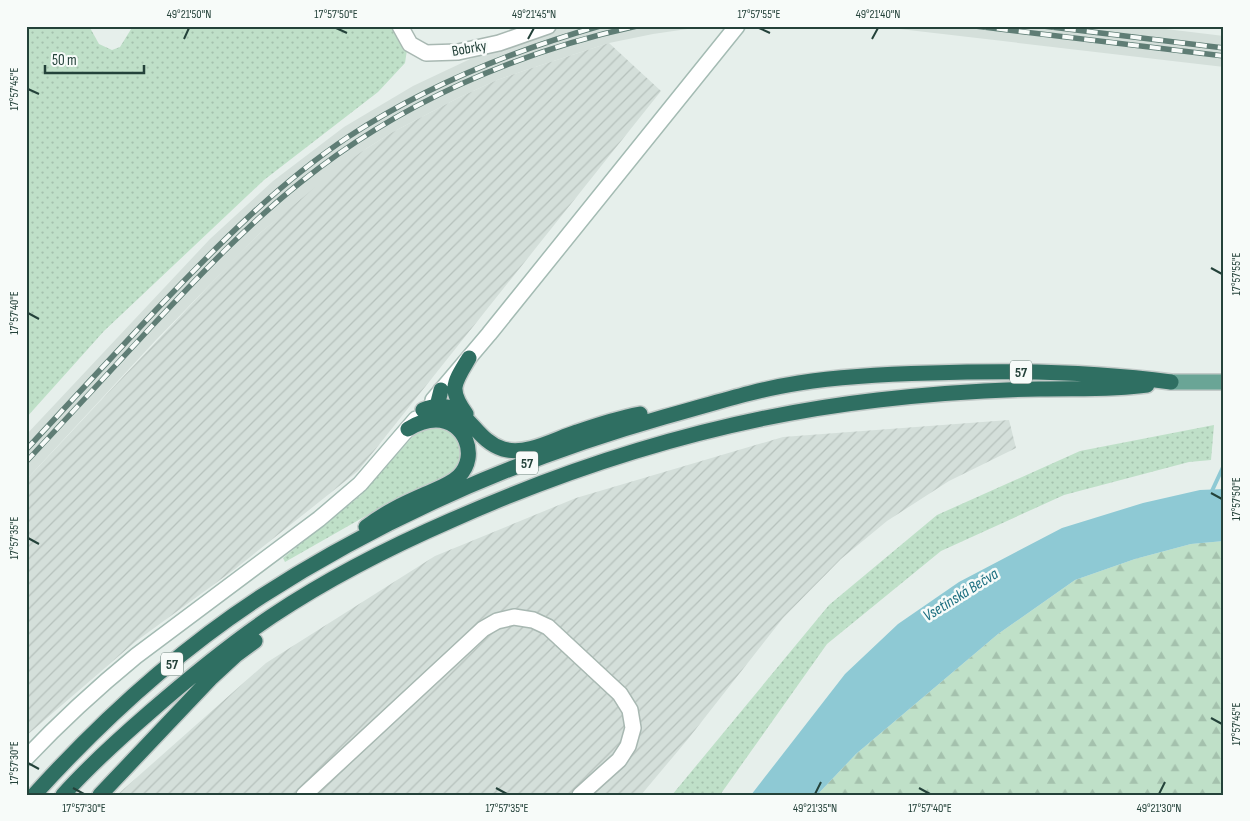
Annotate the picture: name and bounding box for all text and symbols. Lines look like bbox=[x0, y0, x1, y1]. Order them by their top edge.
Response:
text: 49°21'50"N bbox=[167, 7, 211, 22]
text: 17°57'50"E bbox=[314, 7, 358, 22]
text: 49°21'45"N bbox=[512, 7, 556, 22]
text: 17°57'55"E bbox=[738, 7, 780, 22]
text: 49°21'40"N bbox=[856, 7, 900, 22]
street label: Bobrky bbox=[450, 36, 488, 61]
scale bar bbox=[45, 42, 144, 74]
text: 50 m bbox=[52, 51, 77, 70]
text: 17°57'45"E bbox=[7, 67, 22, 111]
text: 17°57'55"E bbox=[1229, 253, 1244, 295]
text: 17°57'40"E bbox=[7, 291, 22, 335]
road number: 57 bbox=[1010, 361, 1032, 384]
road number: 57 bbox=[516, 452, 538, 474]
text: 17°57'50"E bbox=[1229, 477, 1244, 521]
text: 17°57'35"E bbox=[7, 516, 22, 560]
water label: Vsetínská Bečva bbox=[920, 564, 1002, 626]
road number: 57 bbox=[161, 652, 183, 676]
text: 17°57'45"E bbox=[1229, 702, 1244, 746]
text: 17°57'30"E bbox=[7, 741, 22, 785]
text: 17°57'30"E bbox=[62, 801, 106, 816]
text: 17°57'35"E bbox=[485, 801, 529, 816]
text: 49°21'35"N bbox=[793, 801, 837, 816]
text: 17°57'40"E bbox=[908, 801, 952, 816]
text: 49°21'30"N bbox=[1137, 801, 1181, 816]

